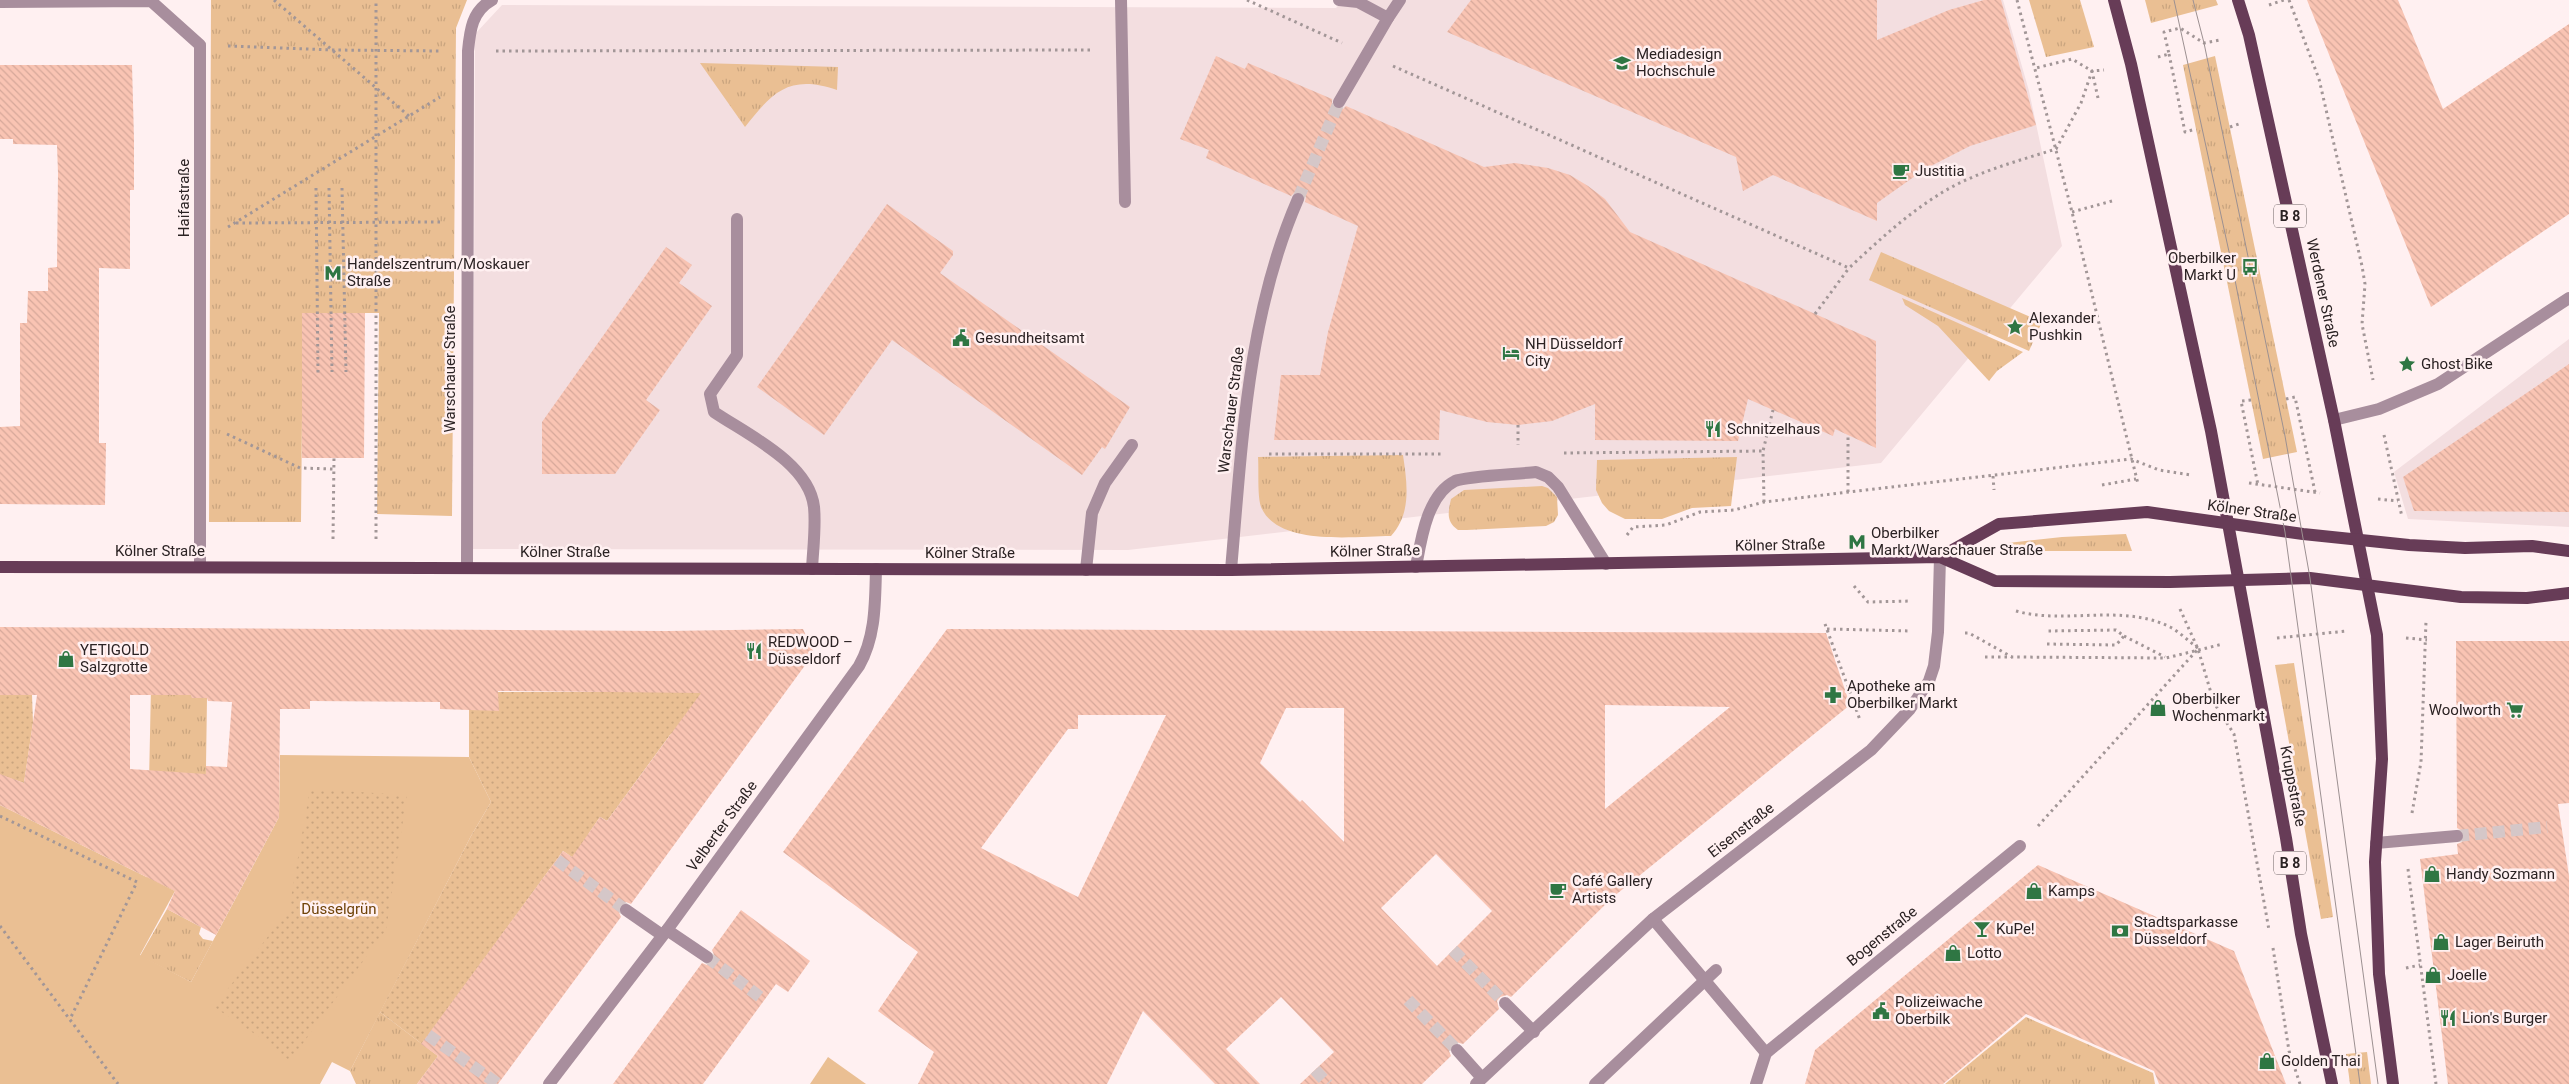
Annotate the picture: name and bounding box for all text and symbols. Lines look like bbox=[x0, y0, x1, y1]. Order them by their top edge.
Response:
place label: Mediadesign Hochschule bbox=[1636, 45, 1722, 80]
school or university icon: Mediadesign Hochschule bbox=[1612, 53, 1632, 73]
street label: Haifastraße bbox=[175, 159, 193, 237]
cafe icon: Justitia bbox=[1891, 161, 1911, 181]
place label: Justitia bbox=[1915, 162, 1965, 180]
road number: B 8 bbox=[2274, 205, 2306, 228]
street label: Werdener Straße bbox=[2303, 237, 2343, 349]
place label: Oberbilker Markt U bbox=[2168, 249, 2236, 284]
place label: Handelszentrum/Moskauer Straße bbox=[347, 255, 530, 290]
bus stop icon: Oberbilker Markt U bbox=[2240, 257, 2260, 277]
metro station icon: Handelszentrum/Moskauer Straße bbox=[323, 263, 343, 283]
street label: Warschauer Straße bbox=[441, 305, 459, 433]
place label: Alexander Pushkin bbox=[2029, 309, 2096, 344]
place icon: Alexander Pushkin bbox=[2005, 317, 2025, 337]
public building icon: Gesundheitsamt bbox=[951, 328, 971, 348]
place label: Gesundheitsamt bbox=[975, 329, 1085, 347]
place label: NH Düsseldorf City bbox=[1525, 335, 1624, 370]
hotel icon: NH Düsseldorf City bbox=[1501, 343, 1521, 363]
street label: Warschauer Straße bbox=[1214, 346, 1248, 474]
place icon: Ghost Bike bbox=[2397, 354, 2417, 374]
place label: Ghost Bike bbox=[2421, 355, 2493, 373]
restaurant icon: Schnitzelhaus bbox=[1703, 419, 1723, 439]
place label: Schnitzelhaus bbox=[1727, 420, 1820, 438]
street label: Kölner Straße bbox=[2206, 496, 2298, 526]
place label: Oberbilker Markt/Warschauer Straße bbox=[1871, 524, 2043, 559]
metro station icon: Oberbilker Markt/Warschauer Straße bbox=[1847, 532, 1867, 552]
street label: Kölner Straße bbox=[1735, 535, 1825, 555]
street label: Kölner Straße bbox=[1330, 541, 1420, 561]
street label: Kölner Straße bbox=[115, 542, 205, 560]
street label: Kölner Straße bbox=[520, 543, 610, 561]
street label: Kölner Straße bbox=[925, 544, 1015, 562]
place label: REDWOOD – Düsseldorf bbox=[768, 633, 853, 668]
place label: YETIGOLD Salzgrotte bbox=[80, 641, 149, 676]
restaurant icon: REDWOOD – Düsseldorf bbox=[744, 641, 764, 661]
shop icon: YETIGOLD Salzgrotte bbox=[56, 649, 76, 669]
place label: Apotheke am Oberbilker Markt bbox=[1847, 677, 1958, 712]
pharmacy icon: Apotheke am Oberbilker Markt bbox=[1823, 685, 1843, 705]
place label: Oberbilker Wochenmarkt bbox=[2172, 690, 2265, 725]
shop icon: Oberbilker Wochenmarkt bbox=[2148, 698, 2168, 718]
supermarket icon: Woolworth bbox=[2505, 700, 2525, 720]
place label: Woolworth bbox=[2429, 701, 2501, 719]
street label: Kruppstraße bbox=[2276, 744, 2310, 828]
street label: Velberter Straße bbox=[683, 777, 761, 875]
street label: Eisenstraße bbox=[1704, 799, 1778, 861]
road number: B 8 bbox=[2274, 851, 2306, 874]
shop icon: Handy Sozmann bbox=[2422, 864, 2442, 884]
place label: Handy Sozmann bbox=[2446, 865, 2555, 883]
place label: Café Gallery Artists bbox=[1572, 872, 1653, 907]
cafe icon: Café Gallery Artists bbox=[1548, 880, 1568, 900]
shop icon: Kamps bbox=[2024, 881, 2044, 901]
place label: Kamps bbox=[2048, 882, 2095, 900]
park label: Düsselgrün bbox=[301, 900, 377, 918]
street label: Bogenstraße bbox=[1843, 902, 1921, 970]
place label: Stadtsparkasse Düsseldorf bbox=[2134, 913, 2238, 948]
bar icon: KuPe! bbox=[1972, 919, 1992, 939]
place label: KuPe! bbox=[1996, 920, 2035, 938]
bank icon: Stadtsparkasse Düsseldorf bbox=[2110, 921, 2130, 941]
shop icon: Lager Beiruth bbox=[2431, 932, 2451, 952]
place label: Lager Beiruth bbox=[2455, 933, 2544, 951]
shop icon: Lotto bbox=[1943, 943, 1963, 963]
place label: Lotto bbox=[1967, 944, 2002, 962]
shop icon: Joelle bbox=[2423, 965, 2443, 985]
place label: Joelle bbox=[2447, 966, 2487, 984]
place label: Polizeiwache Oberbilk bbox=[1895, 993, 1983, 1028]
public building icon: Polizeiwache Oberbilk bbox=[1871, 1001, 1891, 1021]
restaurant icon: Lion's Burger bbox=[2438, 1008, 2458, 1028]
place label: Lion's Burger bbox=[2462, 1009, 2547, 1027]
shop icon: Golden Thai bbox=[2257, 1051, 2277, 1071]
place label: Golden Thai bbox=[2281, 1052, 2361, 1070]

